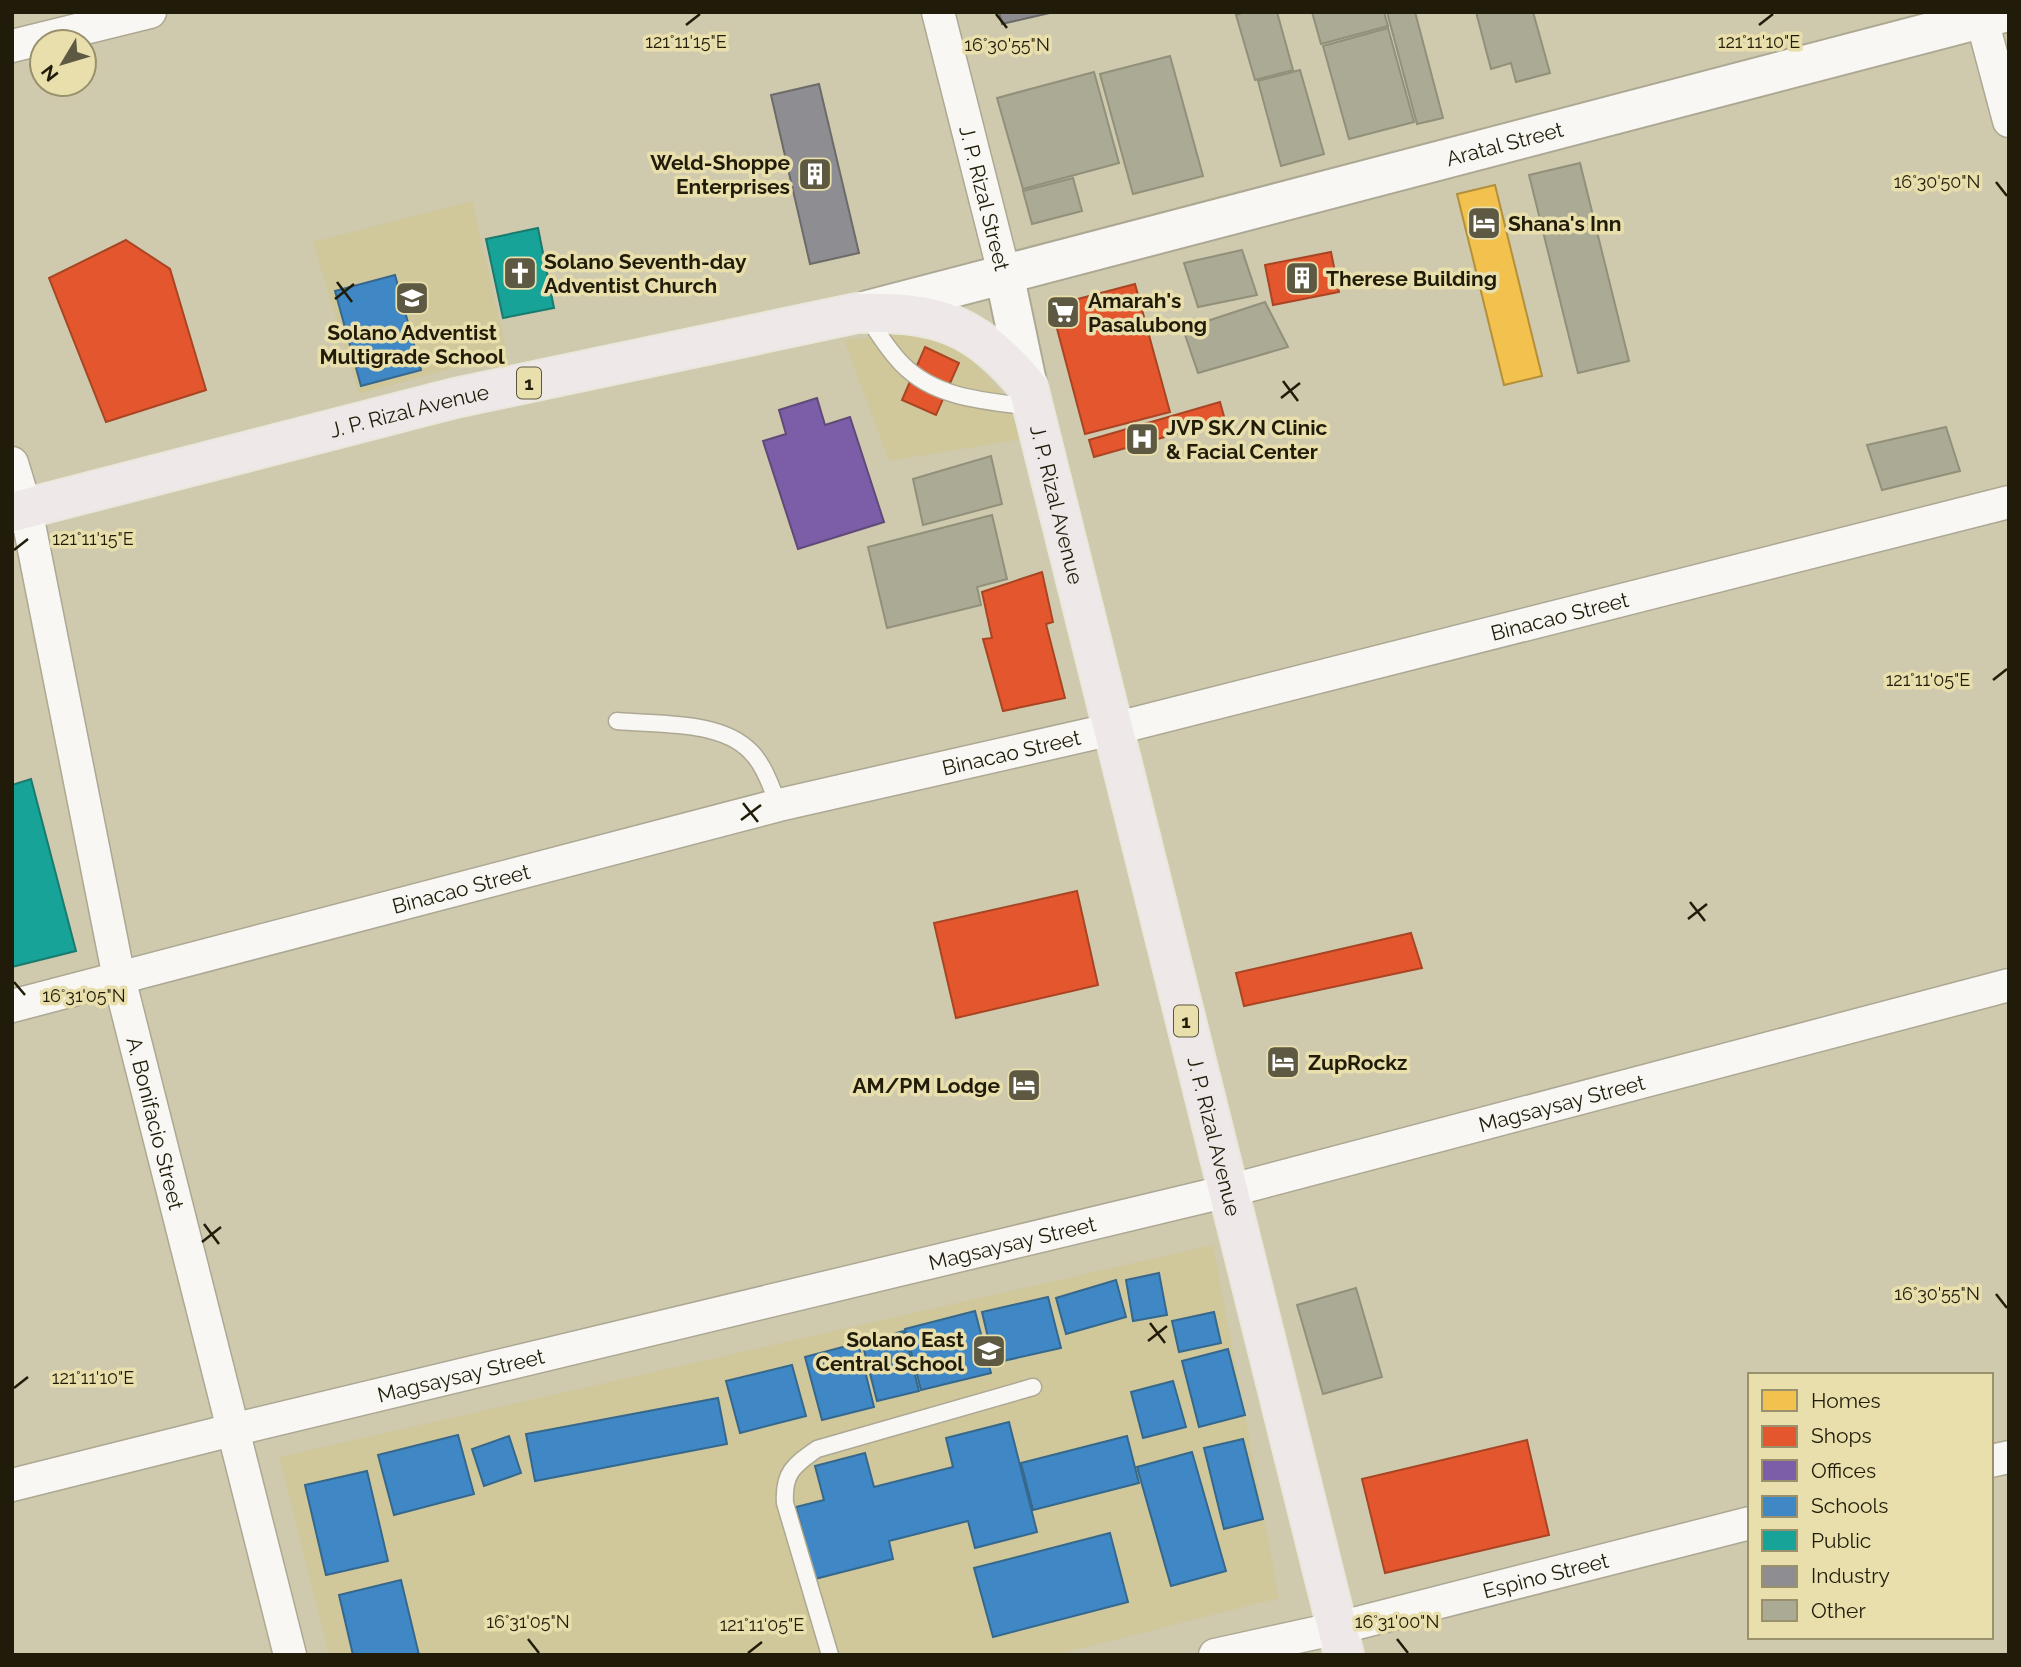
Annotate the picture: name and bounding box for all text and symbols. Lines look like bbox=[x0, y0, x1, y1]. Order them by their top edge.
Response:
north arrow bbox=[28, 28, 98, 98]
text: 121°11'15"E bbox=[645, 31, 727, 52]
text: 121°11'10"E bbox=[1718, 31, 1800, 52]
text: 16°30'55"N bbox=[964, 34, 1050, 55]
text: N bbox=[36, 61, 63, 86]
street label: Aratal Street bbox=[1443, 116, 1566, 171]
street label: J. P. Rizal Street bbox=[955, 123, 1015, 273]
place label: Weld-Shoppe Enterprises bbox=[650, 150, 790, 199]
building icon: Weld-Shoppe Enterprises bbox=[796, 155, 834, 193]
text: 16°30'50"N bbox=[1894, 171, 1980, 192]
hotel icon: Shana's Inn bbox=[1465, 204, 1503, 242]
place label: Shana's Inn bbox=[1508, 211, 1621, 236]
place label: Solano Seventh-day Adventist Church bbox=[544, 249, 747, 298]
church icon: Solano Seventh-day Adventist Church bbox=[501, 254, 539, 292]
building icon: Therese Building bbox=[1283, 259, 1321, 297]
place label: Therese Building bbox=[1326, 266, 1497, 291]
school or university icon: Solano Adventist Multigrade School bbox=[393, 279, 431, 317]
place label: Amarah's Pasalubong bbox=[1088, 288, 1207, 337]
supermarket icon: Amarah's Pasalubong bbox=[1044, 293, 1082, 331]
place label: Solano Adventist Multigrade School bbox=[319, 320, 505, 369]
road number: 1 bbox=[517, 368, 541, 398]
street label: J. P. Rizal Avenue bbox=[327, 379, 491, 442]
place label: JVP SK/N Clinic & Facial Center bbox=[1166, 415, 1328, 464]
hospital icon: JVP SK/N Clinic & Facial Center bbox=[1123, 420, 1161, 458]
street label: J. P. Rizal Avenue bbox=[1025, 422, 1089, 587]
text: 121°11'15"E bbox=[52, 528, 134, 549]
street label: Binacao Street bbox=[1488, 586, 1631, 645]
text: 121°11'05"E bbox=[1886, 669, 1970, 690]
street label: Binacao Street bbox=[939, 724, 1083, 780]
street label: Binacao Street bbox=[389, 858, 532, 918]
text: 16°31'05"N bbox=[42, 985, 126, 1006]
road number: 1 bbox=[1174, 1006, 1198, 1036]
street label: A. Bonifacio Street bbox=[122, 1034, 190, 1212]
hotel icon: ZupRockz bbox=[1264, 1043, 1302, 1081]
place label: ZupRockz bbox=[1308, 1050, 1407, 1075]
street label: J. P. Rizal Avenue bbox=[1183, 1054, 1247, 1218]
hotel icon: AM/PM Lodge bbox=[1005, 1066, 1043, 1104]
street label: Magsaysay Street bbox=[1476, 1069, 1647, 1137]
place label: AM/PM Lodge bbox=[852, 1073, 1000, 1098]
street label: Magsaysay Street bbox=[926, 1211, 1098, 1275]
text: 16°30'55"N bbox=[1894, 1283, 1980, 1304]
place label: Solano East Central School bbox=[816, 1327, 964, 1376]
school or university icon: Solano East Central School bbox=[970, 1332, 1008, 1370]
street label: Magsaysay Street bbox=[375, 1343, 547, 1407]
text: 121°11'10"E bbox=[52, 1367, 134, 1388]
legend bbox=[1748, 1373, 1993, 1639]
text: Homes bbox=[1811, 1388, 1881, 1413]
text: Shops bbox=[1811, 1423, 1872, 1448]
text: Offices bbox=[1811, 1458, 1876, 1483]
text: Schools bbox=[1811, 1493, 1888, 1518]
text: Public bbox=[1811, 1528, 1871, 1553]
street label: Espino Street bbox=[1480, 1547, 1611, 1603]
text: Industry bbox=[1811, 1563, 1890, 1588]
text: Other bbox=[1811, 1598, 1866, 1623]
text: 16°31'05"N bbox=[486, 1611, 570, 1632]
text: 16°31'00"N bbox=[1355, 1611, 1439, 1632]
text: 121°11'05"E bbox=[720, 1614, 804, 1635]

